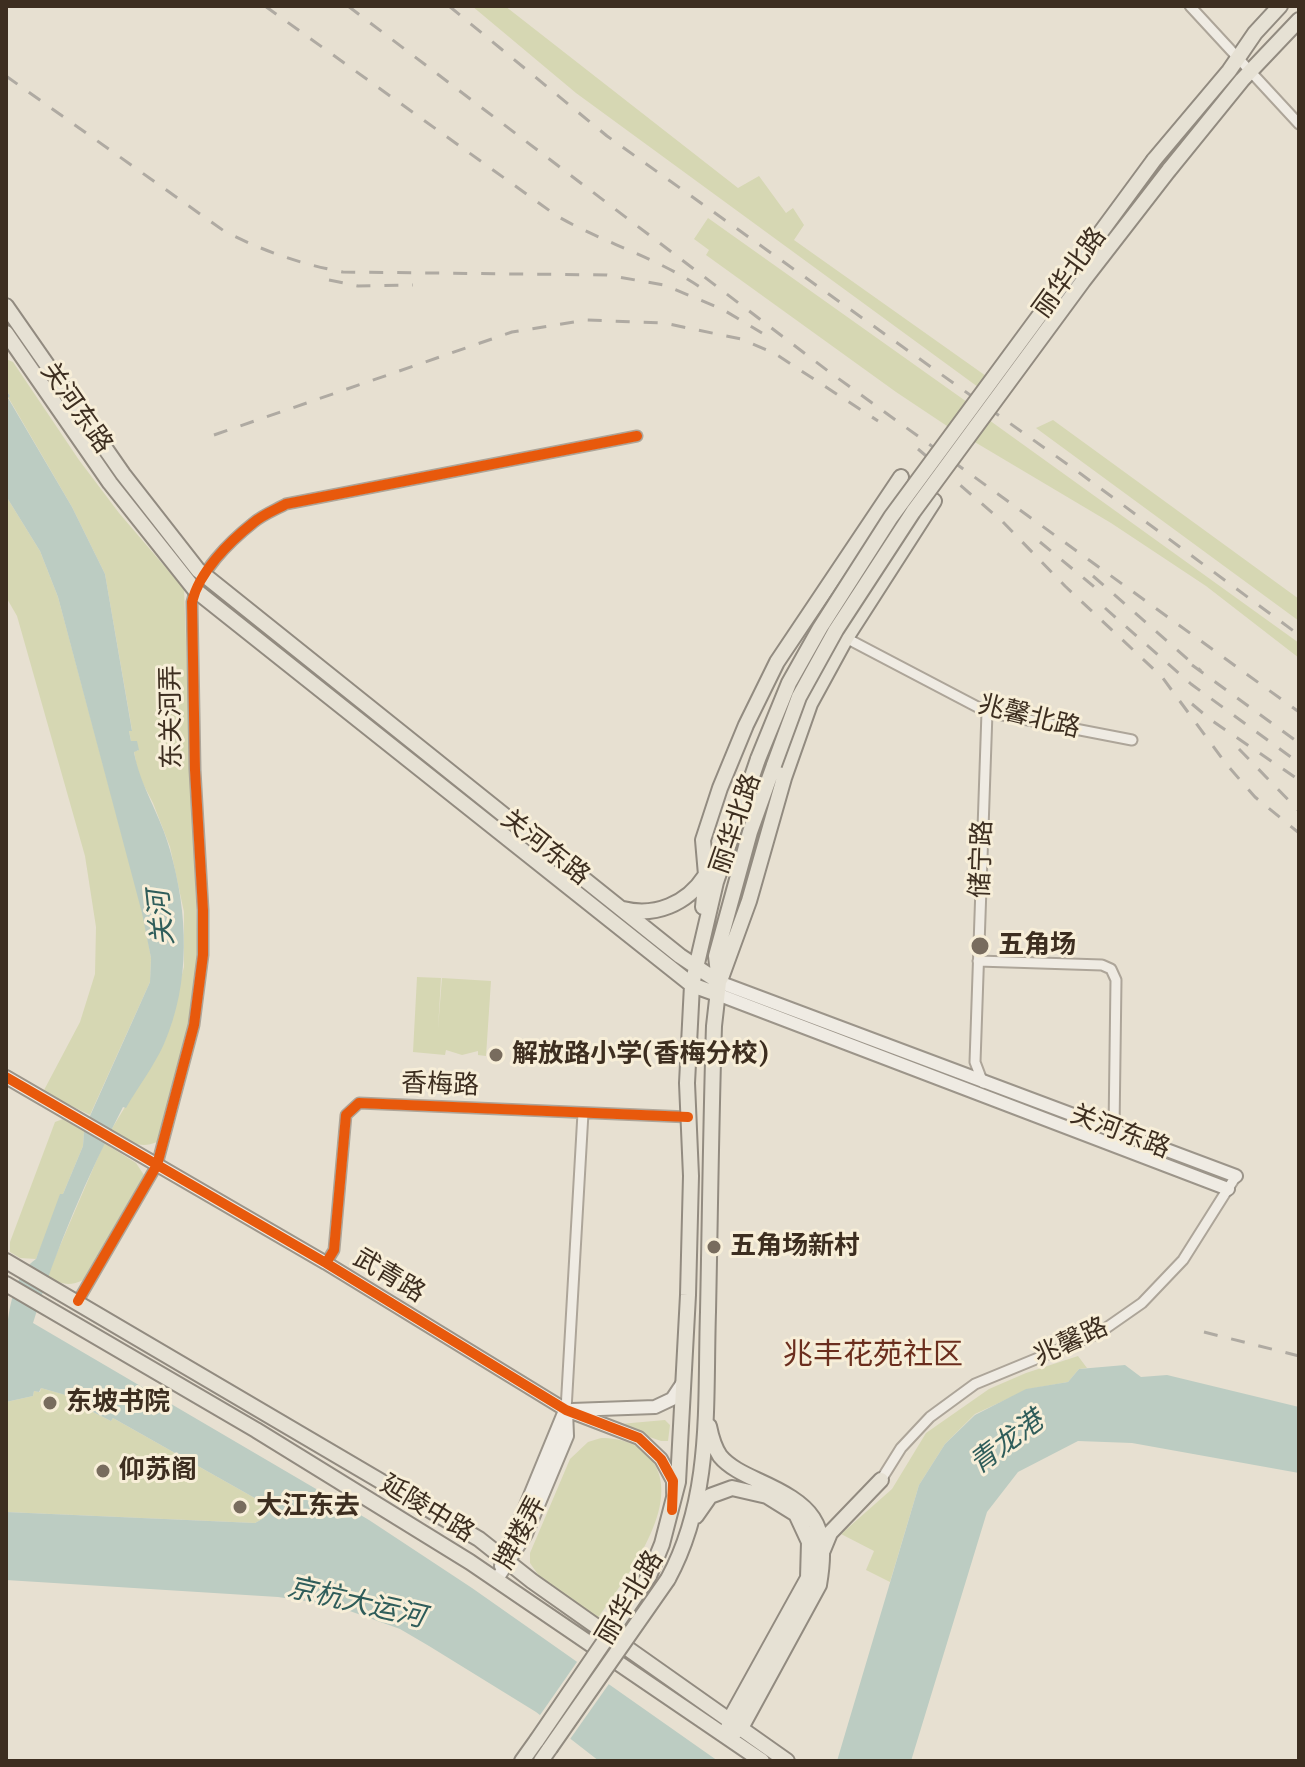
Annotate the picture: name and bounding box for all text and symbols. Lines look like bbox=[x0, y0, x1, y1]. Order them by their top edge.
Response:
street label: 丽华北路 bbox=[1027, 222, 1113, 324]
street label: 关河东路 bbox=[33, 356, 119, 460]
street label: 东关河弄 bbox=[155, 665, 189, 769]
street label: 兆馨北路 bbox=[975, 689, 1083, 745]
street label: 丽华北路 bbox=[704, 770, 768, 878]
street label: 关河东路 bbox=[494, 804, 596, 892]
street label: 储宁路 bbox=[965, 819, 999, 899]
water label: 关河 bbox=[142, 888, 182, 948]
place label: 五角场 bbox=[998, 930, 1076, 962]
marker: 五角场 bbox=[969, 935, 991, 957]
place label: 解放路小学(香梅分校) bbox=[512, 1039, 769, 1071]
marker: 解放路小学(香梅分校) bbox=[487, 1046, 505, 1064]
street label: 香梅路 bbox=[400, 1068, 480, 1102]
street label: 关河东路 bbox=[1066, 1099, 1174, 1165]
place label: 五角场新村 bbox=[730, 1231, 860, 1263]
marker: 五角场新村 bbox=[705, 1238, 723, 1256]
street label: 武青路 bbox=[348, 1243, 430, 1309]
street label: 兆馨路 bbox=[1029, 1311, 1113, 1373]
district label: 兆丰花苑社区 bbox=[783, 1338, 963, 1374]
place label: 东坡书院 bbox=[66, 1387, 170, 1419]
marker: 东坡书院 bbox=[41, 1394, 59, 1412]
water label: 青龙港 bbox=[963, 1404, 1051, 1482]
place label: 仰苏阁 bbox=[119, 1455, 197, 1487]
marker: 仰苏阁 bbox=[94, 1462, 112, 1480]
street label: 延陵中路 bbox=[374, 1469, 480, 1549]
place label: 大江东去 bbox=[256, 1491, 360, 1523]
street label: 牌楼弄 bbox=[489, 1491, 553, 1575]
marker: 大江东去 bbox=[231, 1498, 249, 1516]
street label: 丽华北路 bbox=[590, 1545, 670, 1651]
water label: 京杭大运河 bbox=[284, 1571, 428, 1635]

